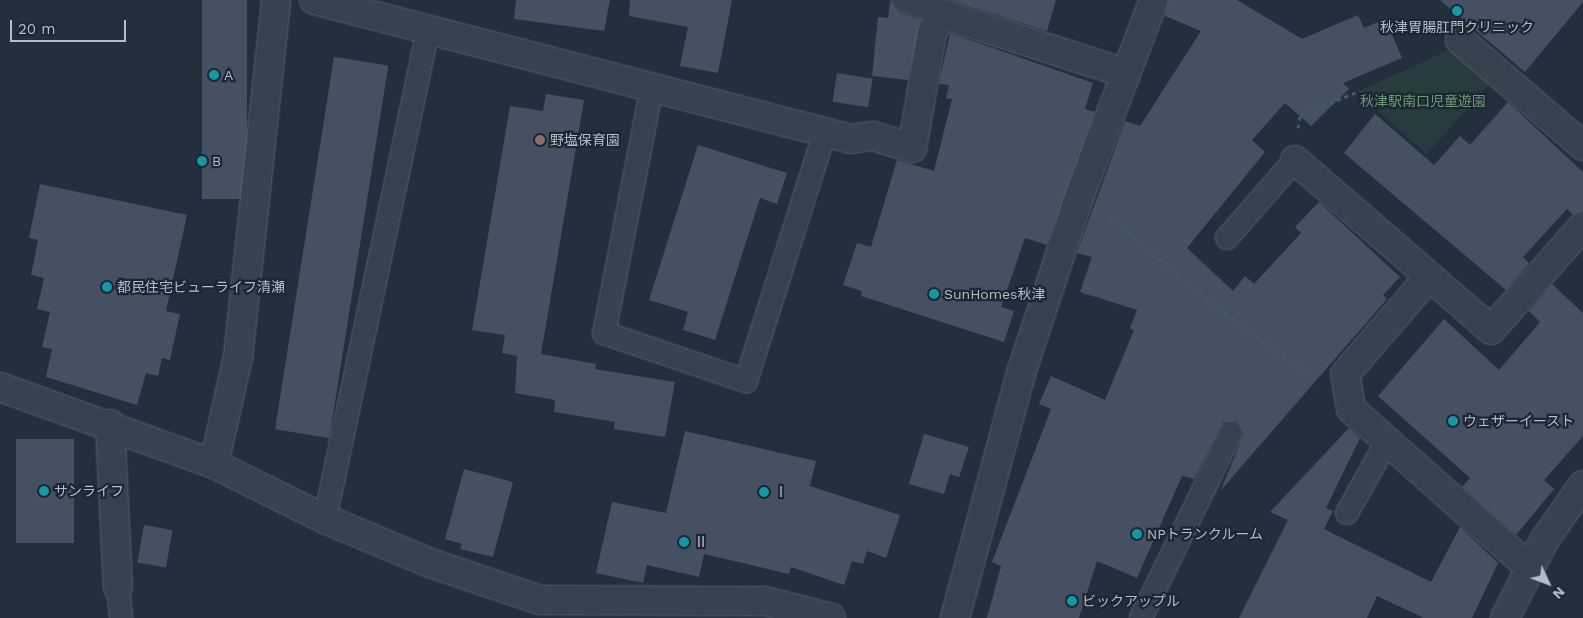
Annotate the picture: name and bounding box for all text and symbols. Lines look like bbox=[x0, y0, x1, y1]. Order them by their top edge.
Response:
marker: 秋津胃腸肛門クリニック bbox=[1451, 5, 1463, 17]
scale bar bbox=[12, 10, 129, 42]
place label: 秋津胃腸肛門クリニック bbox=[1380, 19, 1534, 35]
text: 20 m bbox=[18, 20, 56, 38]
place label: A bbox=[224, 67, 233, 83]
marker: A bbox=[208, 69, 220, 81]
park label: 秋津駅南口児童遊園 bbox=[1360, 93, 1486, 109]
place label: 野塩保育園 bbox=[550, 132, 620, 148]
marker: 野塩保育園 bbox=[534, 134, 546, 146]
place label: B bbox=[212, 153, 221, 169]
marker: B bbox=[196, 155, 208, 167]
place label: 都民住宅ビューライフ清瀬 bbox=[117, 279, 285, 295]
marker: 都民住宅ビューライフ清瀬 bbox=[101, 281, 113, 293]
place label: SunHomes秋津 bbox=[944, 286, 1045, 302]
marker: SunHomes秋津 bbox=[928, 288, 940, 300]
place label: ウェザーイースト bbox=[1463, 413, 1575, 429]
marker: ウェザーイースト bbox=[1447, 415, 1459, 427]
place label: サンライフ bbox=[54, 483, 124, 499]
place label: Ⅰ bbox=[774, 484, 788, 500]
marker: サンライフ bbox=[38, 485, 50, 497]
marker: Ⅰ bbox=[758, 486, 770, 498]
place label: NPトランクルーム bbox=[1147, 526, 1264, 542]
marker: NPトランクルーム bbox=[1131, 528, 1143, 540]
place label: Ⅱ bbox=[694, 534, 708, 550]
marker: Ⅱ bbox=[678, 536, 690, 548]
north arrow bbox=[1523, 558, 1573, 608]
text: N bbox=[1550, 584, 1568, 602]
place label: ビックアップル bbox=[1082, 593, 1180, 609]
marker: ビックアップル bbox=[1066, 595, 1078, 607]

